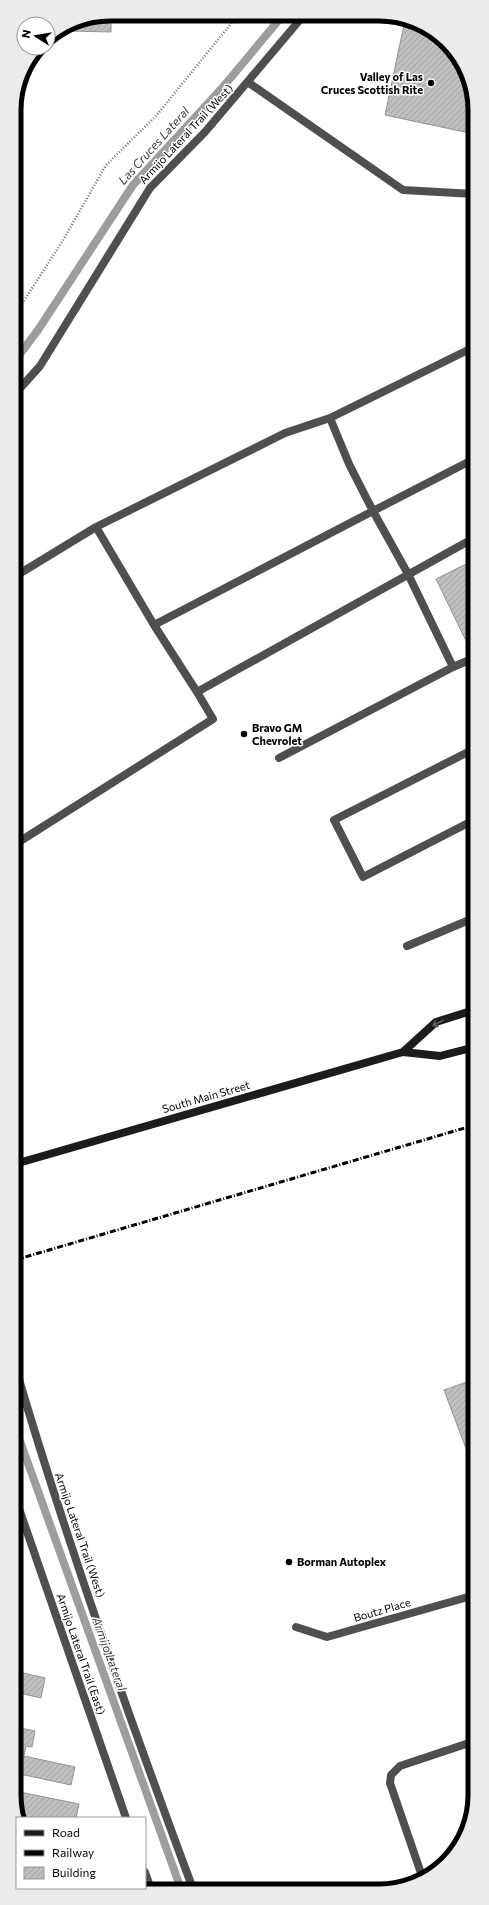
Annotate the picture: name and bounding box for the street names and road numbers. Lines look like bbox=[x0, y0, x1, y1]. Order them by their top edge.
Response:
street label: Armijo Lateral Trail (West) bbox=[136, 81, 235, 186]
street label: South Main Street bbox=[161, 1078, 252, 1115]
street label: Armijo Lateral Trail (West) bbox=[53, 1471, 108, 1599]
street label: Armijo Lateral Trail (East) bbox=[55, 1592, 108, 1716]
street label: Boutz Place bbox=[352, 1595, 412, 1624]

